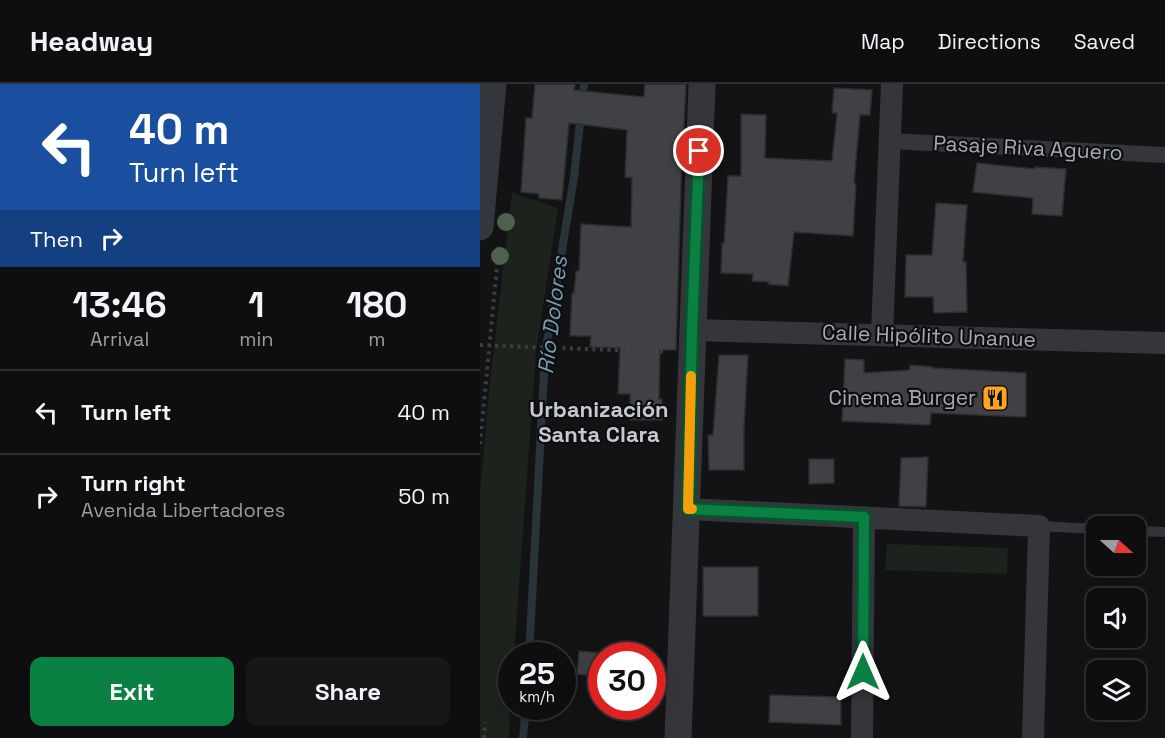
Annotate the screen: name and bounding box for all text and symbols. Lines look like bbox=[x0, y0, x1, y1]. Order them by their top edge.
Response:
text: Headway bbox=[30, 23, 153, 59]
text: Map bbox=[861, 28, 905, 55]
text: Directions bbox=[938, 28, 1041, 55]
text: Saved bbox=[1074, 28, 1135, 55]
text: 40 m bbox=[129, 103, 229, 156]
icon: left bbox=[30, 108, 108, 186]
pin bbox=[673, 125, 724, 176]
street label: Pasaje Riva Aguero bbox=[933, 129, 1123, 166]
icon: arrive bbox=[682, 134, 715, 167]
text: Turn left bbox=[129, 155, 239, 190]
icon: right bbox=[95, 222, 128, 255]
text: Then bbox=[30, 225, 83, 253]
water label: Río Dolores bbox=[531, 253, 573, 375]
text: 13:46 bbox=[73, 282, 167, 328]
text: 1 bbox=[248, 282, 265, 328]
text: 180 bbox=[346, 282, 407, 328]
street label: Calle Hipólito Unanue bbox=[822, 318, 1036, 353]
text: Arrival bbox=[90, 326, 149, 352]
text: min bbox=[239, 326, 274, 352]
text: m bbox=[368, 326, 385, 352]
restaurant icon: Cinema Burger bbox=[980, 383, 1010, 413]
place label: Cinema Burger bbox=[828, 384, 976, 411]
district label: Urbanización Santa Clara bbox=[529, 395, 669, 448]
icon: left bbox=[30, 396, 63, 429]
text: Turn left bbox=[81, 398, 171, 426]
text: 40 m bbox=[398, 398, 450, 426]
text: Turn right bbox=[81, 469, 186, 497]
icon: right bbox=[30, 480, 63, 513]
text: 50 m bbox=[398, 482, 450, 510]
text: Avenida Libertadores bbox=[81, 497, 285, 523]
north arrow bbox=[1086, 516, 1146, 576]
map controls bbox=[1086, 516, 1146, 720]
button: sound bbox=[1086, 588, 1146, 648]
position arrow bbox=[831, 640, 895, 704]
speed limit sign: 30 bbox=[588, 642, 666, 720]
text: 25 bbox=[519, 654, 555, 693]
button: Exit bbox=[30, 657, 234, 726]
button: Share bbox=[246, 657, 450, 726]
button: layers bbox=[1086, 660, 1146, 720]
text: km/h bbox=[519, 687, 555, 706]

